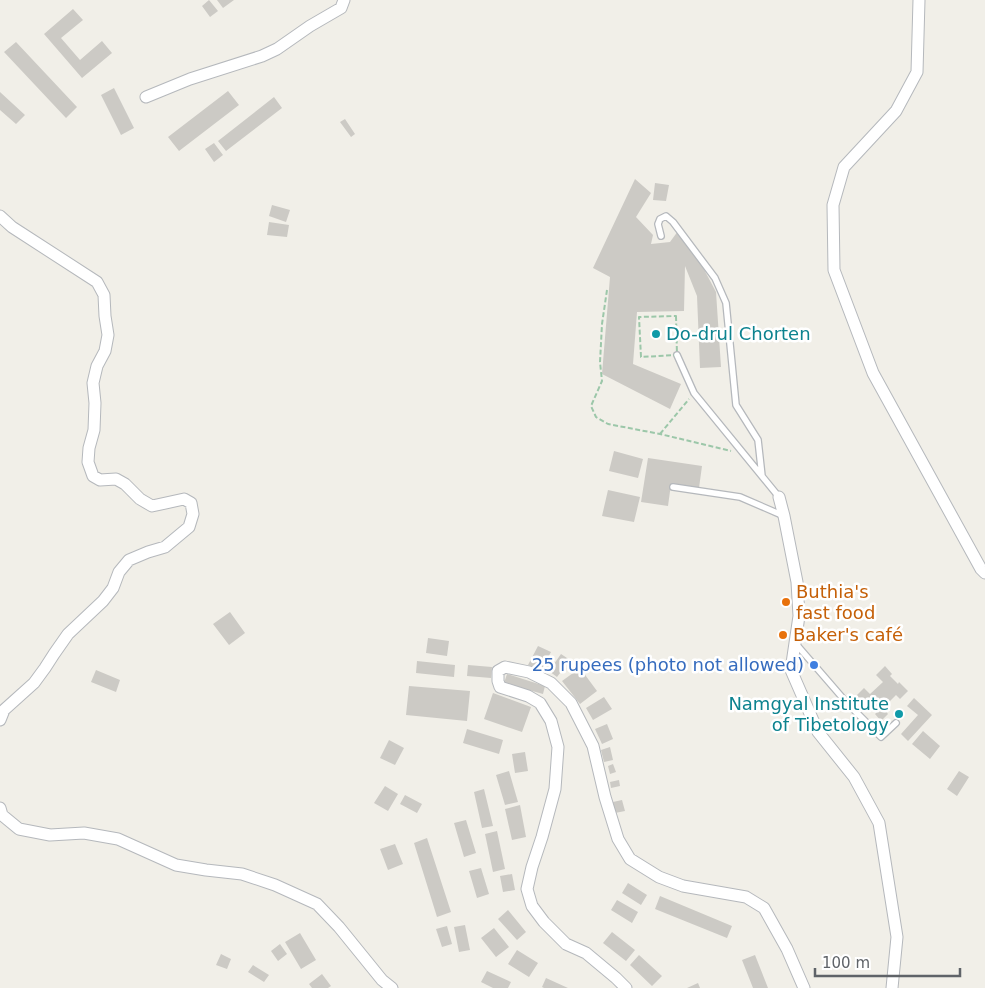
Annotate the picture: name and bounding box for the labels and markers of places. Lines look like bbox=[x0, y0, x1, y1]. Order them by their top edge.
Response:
place label: Do-drul Chorten bbox=[666, 323, 811, 344]
marker: Do-drul Chorten bbox=[650, 328, 662, 340]
place label: Buthia's fast food bbox=[796, 581, 875, 623]
marker: Buthia's fast food bbox=[780, 596, 792, 608]
place label: Baker's café bbox=[793, 624, 903, 645]
marker: Baker's café bbox=[777, 629, 789, 641]
place label: 25 rupees (photo not allowed) bbox=[532, 654, 804, 675]
marker: 25 rupees (photo not allowed) bbox=[808, 659, 820, 671]
place label: Namgyal Institute of Tibetology bbox=[728, 693, 889, 735]
marker: Namgyal Institute of Tibetology bbox=[893, 708, 905, 720]

